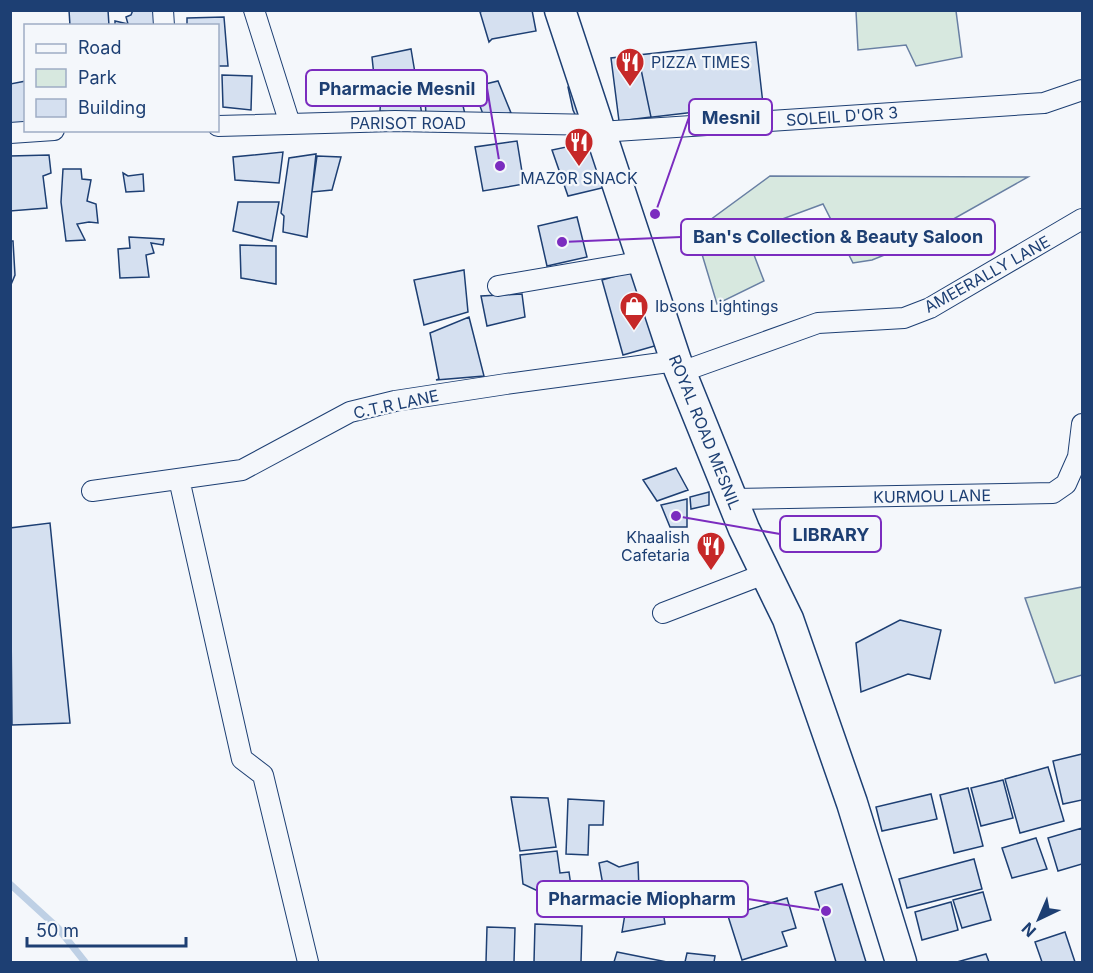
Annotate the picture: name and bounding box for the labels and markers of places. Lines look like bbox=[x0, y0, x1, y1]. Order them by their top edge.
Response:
restaurant icon: PIZZA TIMES bbox=[614, 46, 646, 88]
place label: PIZZA TIMES bbox=[651, 52, 750, 72]
callout: Pharmacie Mesnil bbox=[306, 70, 487, 106]
callout: Mesnil bbox=[689, 99, 772, 135]
restaurant icon: MAZOR SNACK bbox=[563, 126, 595, 168]
place label: MAZOR SNACK bbox=[520, 168, 638, 188]
callout: Ban's Collection & Beauty Saloon bbox=[681, 219, 995, 255]
shop icon: Ibsons Lightings bbox=[618, 290, 650, 332]
place label: Ibsons Lightings bbox=[655, 296, 779, 316]
callout: LIBRARY bbox=[780, 516, 881, 552]
place label: Khaalish Cafetaria bbox=[621, 527, 690, 565]
restaurant icon: Khaalish Cafetaria bbox=[695, 530, 727, 572]
callout: Pharmacie Miopharm bbox=[537, 881, 748, 917]

